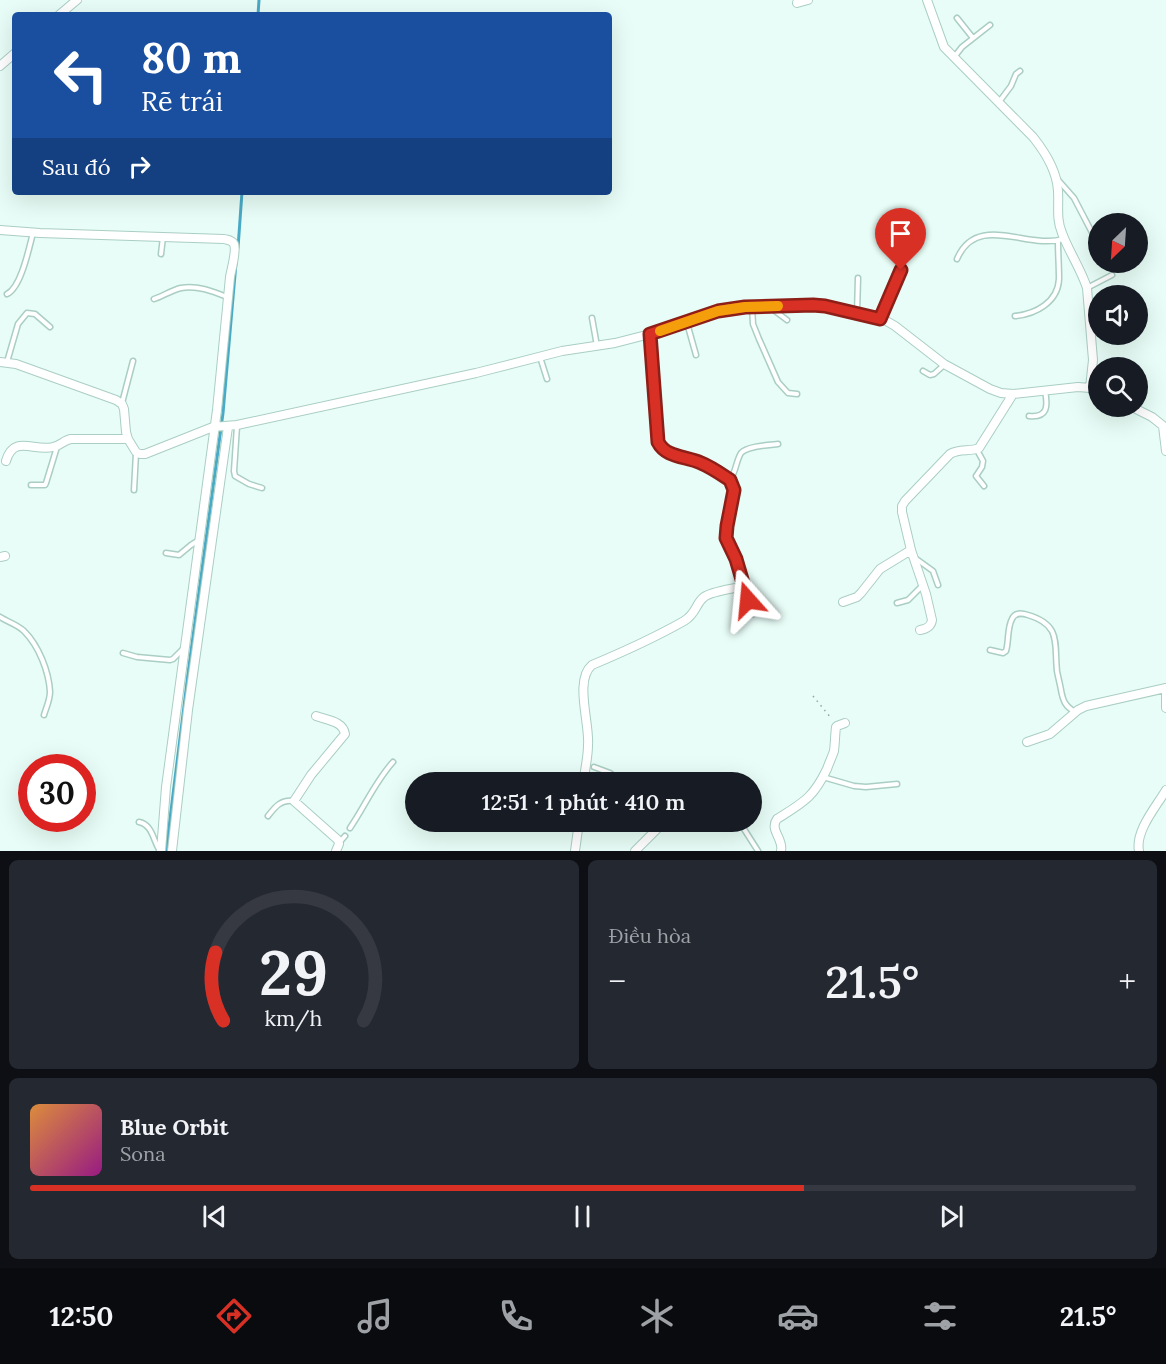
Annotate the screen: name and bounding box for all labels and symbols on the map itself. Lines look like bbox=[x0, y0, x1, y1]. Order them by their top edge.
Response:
pin bbox=[875, 208, 926, 270]
north arrow bbox=[1088, 213, 1148, 273]
position arrow bbox=[716, 568, 780, 632]
speed limit sign: 30 bbox=[18, 754, 96, 832]

